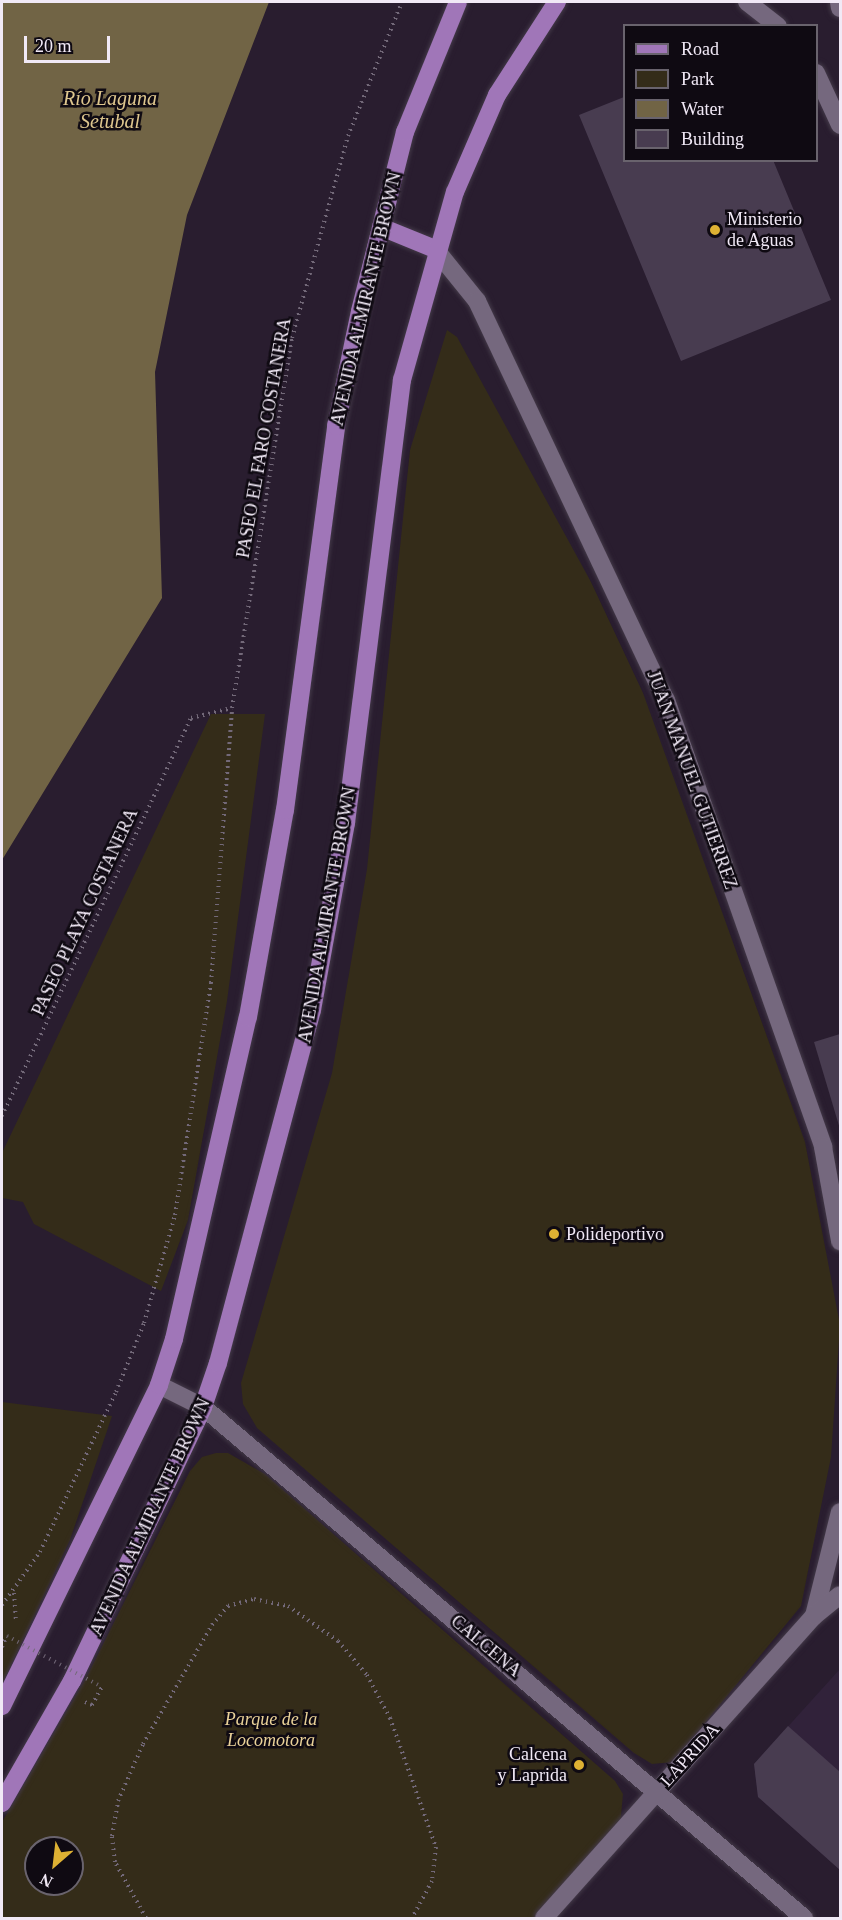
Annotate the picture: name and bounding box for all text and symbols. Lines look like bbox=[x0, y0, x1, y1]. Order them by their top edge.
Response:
scale bar bbox=[27, 24, 112, 62]
legend bbox=[623, 24, 818, 162]
text: 20 m bbox=[35, 36, 72, 56]
text: Road bbox=[681, 39, 719, 59]
text: Park bbox=[681, 69, 714, 89]
water label: Río Laguna Setubal bbox=[63, 87, 157, 134]
text: Water bbox=[681, 99, 724, 119]
text: Building bbox=[681, 129, 744, 149]
street label: AVENIDA ALMIRANTE BROWN bbox=[326, 169, 406, 429]
place label: Ministerio de Aguas bbox=[727, 209, 802, 252]
marker: Ministerio de Aguas bbox=[708, 223, 722, 237]
street label: PASEO EL FARO COSTANERA bbox=[232, 316, 296, 560]
street label: JUAN MANUEL GUTIERREZ bbox=[642, 667, 742, 893]
street label: AVENIDA ALMIRANTE BROWN bbox=[294, 784, 360, 1046]
street label: PASEO PLAYA COSTANERA bbox=[27, 804, 143, 1020]
place label: Polideportivo bbox=[566, 1223, 664, 1245]
marker: Polideportivo bbox=[547, 1227, 561, 1241]
street label: AVENIDA ALMIRANTE BROWN bbox=[85, 1394, 215, 1640]
street label: CALCENA bbox=[447, 1610, 525, 1682]
park label: Parque de la Locomotora bbox=[225, 1709, 317, 1752]
street label: LAPRIDA bbox=[656, 1719, 724, 1791]
place label: Calcena y Laprida bbox=[498, 1744, 567, 1786]
marker: Calcena y Laprida bbox=[572, 1758, 586, 1772]
north arrow bbox=[24, 1836, 84, 1896]
text: N bbox=[37, 1870, 55, 1891]

